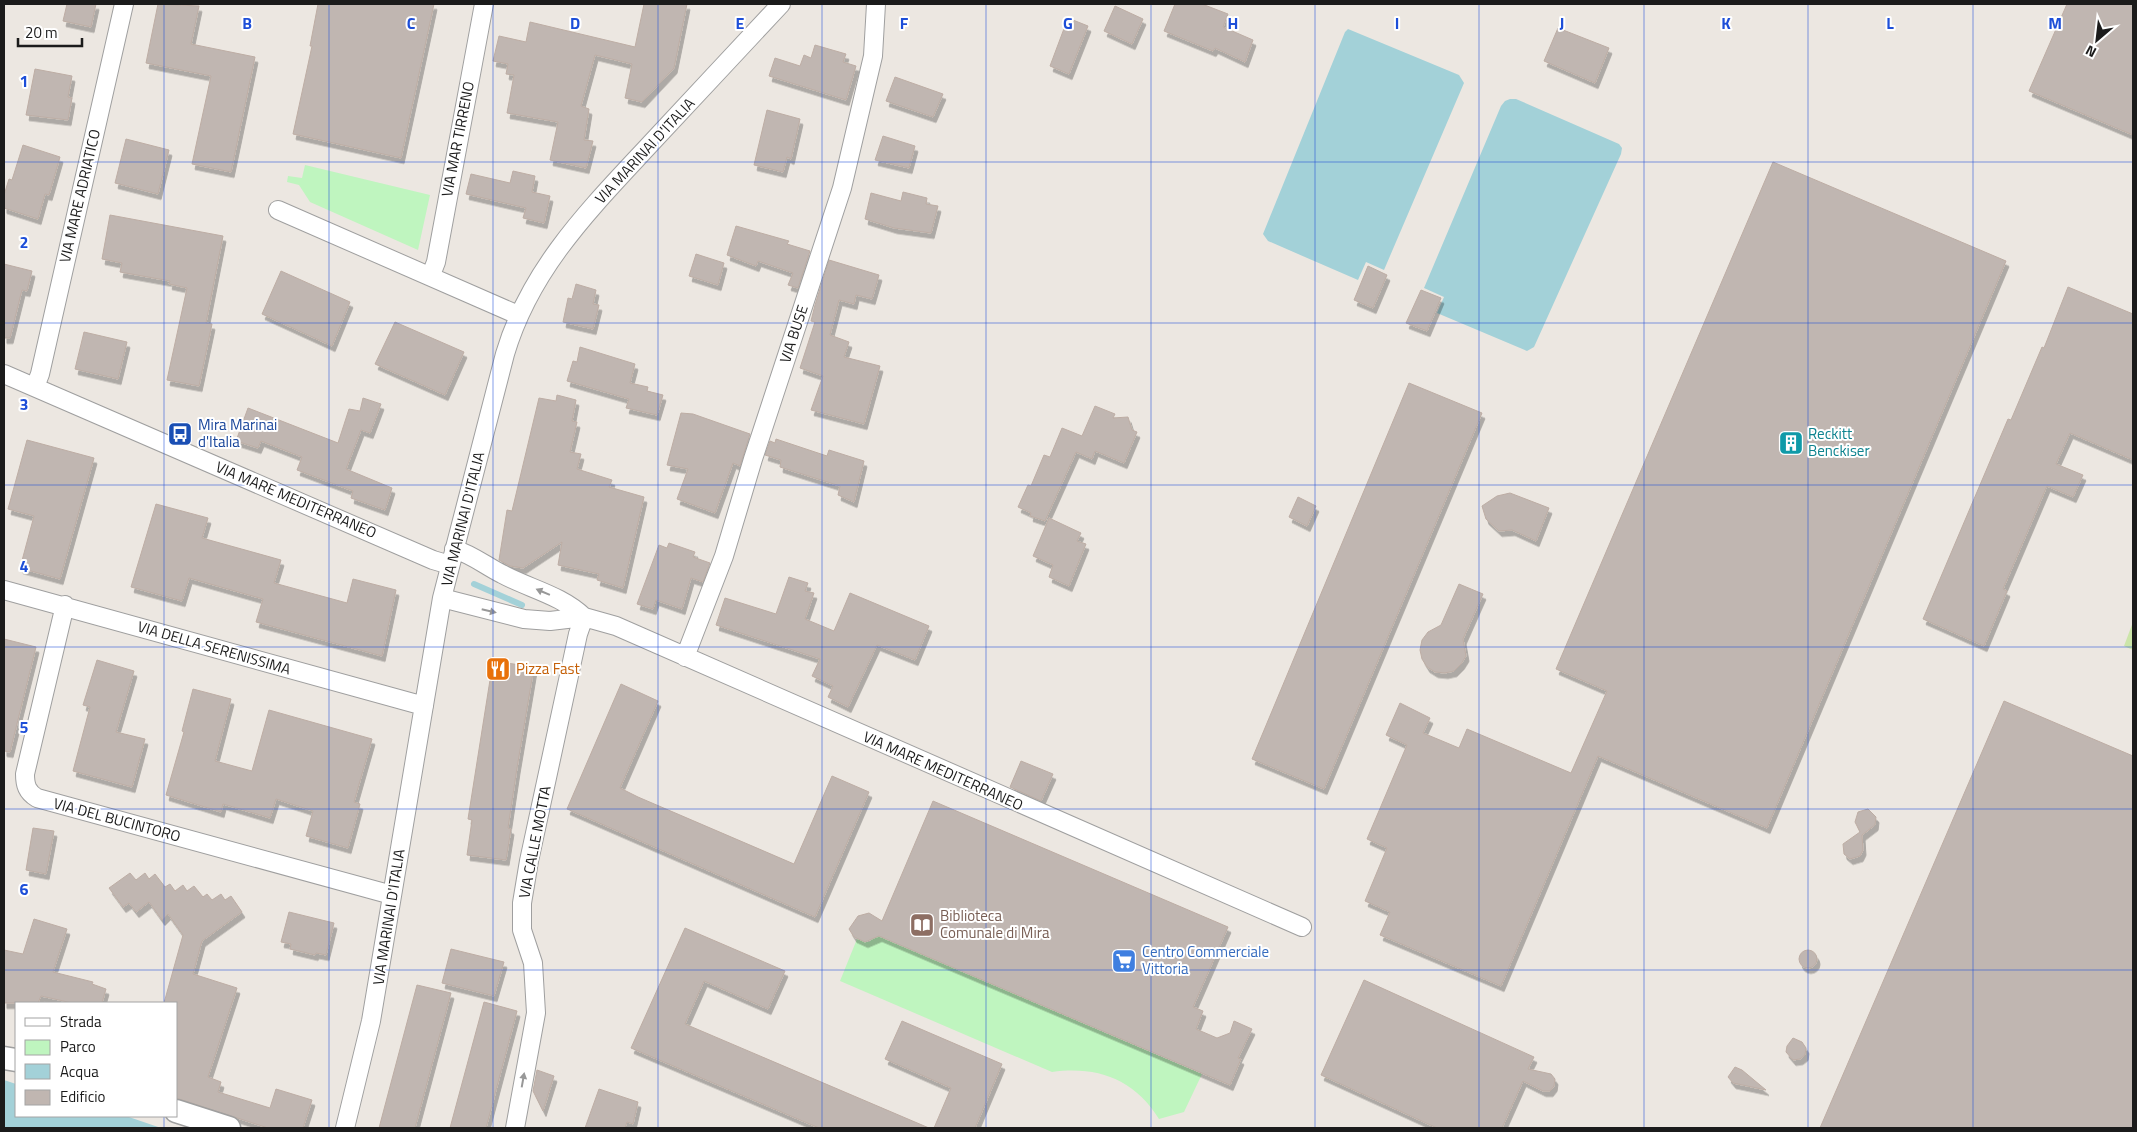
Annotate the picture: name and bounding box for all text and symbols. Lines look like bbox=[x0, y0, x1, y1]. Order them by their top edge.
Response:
text: B bbox=[242, 11, 252, 35]
text: C bbox=[407, 11, 416, 35]
text: D bbox=[570, 11, 580, 35]
text: E bbox=[736, 11, 745, 35]
text: F bbox=[900, 11, 909, 35]
text: G bbox=[1063, 11, 1073, 35]
text: H bbox=[1228, 11, 1238, 35]
text: I bbox=[1395, 11, 1399, 35]
text: J bbox=[1560, 11, 1564, 35]
text: K bbox=[1721, 11, 1731, 35]
text: L bbox=[1886, 11, 1894, 35]
text: M bbox=[2048, 11, 2062, 35]
scale bar bbox=[18, 15, 81, 47]
north arrow bbox=[2072, 15, 2122, 65]
text: 20 m bbox=[25, 21, 58, 44]
text: N bbox=[2081, 40, 2100, 63]
text: 1 bbox=[20, 69, 28, 93]
street label: VIA MAR TIRRENO bbox=[435, 79, 480, 199]
street label: VIA MARINAI D'ITALIA bbox=[589, 92, 700, 209]
street label: VIA MARE ADRIATICO bbox=[53, 127, 106, 265]
text: 2 bbox=[20, 230, 28, 254]
street label: VIA BUSE bbox=[773, 302, 814, 366]
text: 3 bbox=[20, 392, 28, 416]
place label: Mira Marinai d'Italia bbox=[198, 413, 277, 453]
bus stop icon: Mira Marinai d'Italia bbox=[167, 421, 193, 447]
place label: Reckitt Benckiser bbox=[1808, 422, 1870, 462]
building icon: Reckitt Benckiser bbox=[1778, 430, 1804, 456]
street label: VIA MARINAI D'ITALIA bbox=[435, 449, 490, 588]
street label: VIA MARE MEDITERRANEO bbox=[212, 455, 380, 544]
text: 4 bbox=[20, 554, 29, 578]
one-way arrow bbox=[536, 587, 550, 595]
one-way arrow bbox=[482, 607, 497, 615]
street label: VIA DELLA SERENISSIMA bbox=[135, 615, 294, 680]
restaurant icon: Pizza Fast bbox=[485, 656, 511, 682]
place label: Pizza Fast bbox=[516, 657, 581, 680]
text: 5 bbox=[20, 715, 29, 739]
street label: VIA MARE MEDITERRANEO bbox=[859, 725, 1027, 816]
street label: VIA CALLE MOTTA bbox=[512, 784, 557, 900]
street label: VIA DEL BUCINTORO bbox=[51, 792, 183, 848]
street label: VIA MARINAI D'ITALIA bbox=[366, 847, 411, 987]
text: 6 bbox=[20, 877, 29, 901]
place label: Biblioteca Comunale di Mira bbox=[940, 904, 1050, 944]
library icon: Biblioteca Comunale di Mira bbox=[909, 912, 935, 938]
place label: Centro Commerciale Vittoria bbox=[1142, 940, 1269, 980]
supermarket icon: Centro Commerciale Vittoria bbox=[1111, 948, 1137, 974]
legend bbox=[15, 1002, 178, 1117]
text: Strada bbox=[60, 1010, 102, 1033]
text: Parco bbox=[60, 1035, 96, 1058]
text: Acqua bbox=[60, 1060, 99, 1083]
one-way arrow bbox=[520, 1072, 528, 1088]
text: Edificio bbox=[60, 1085, 105, 1108]

